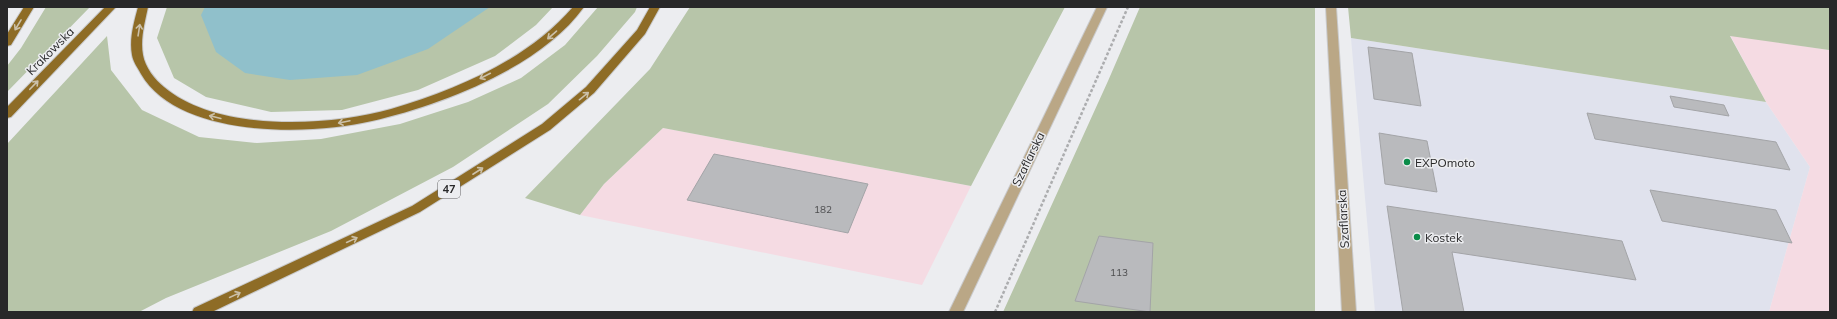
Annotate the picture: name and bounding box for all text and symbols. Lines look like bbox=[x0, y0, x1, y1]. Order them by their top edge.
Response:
one-way arrow bbox=[14, 19, 22, 31]
street label: Krakowska bbox=[23, 24, 77, 78]
one-way arrow bbox=[135, 24, 143, 37]
one-way arrow bbox=[548, 30, 558, 39]
one-way arrow bbox=[479, 73, 491, 80]
one-way arrow bbox=[29, 81, 38, 91]
one-way arrow bbox=[579, 91, 590, 100]
one-way arrow bbox=[209, 113, 222, 121]
one-way arrow bbox=[338, 118, 351, 126]
street label: Szaflarska bbox=[1008, 129, 1048, 189]
place label: EXPOmoto bbox=[1415, 155, 1475, 170]
marker: EXPOmoto bbox=[1402, 157, 1412, 167]
one-way arrow bbox=[473, 167, 484, 175]
road number: 47 bbox=[438, 180, 460, 198]
street label: Szaflarska bbox=[1334, 189, 1352, 249]
house number: 182 bbox=[814, 203, 832, 216]
place label: Kostek bbox=[1425, 230, 1463, 245]
marker: Kostek bbox=[1412, 232, 1422, 242]
one-way arrow bbox=[346, 236, 358, 243]
house number: 113 bbox=[1110, 266, 1128, 279]
one-way arrow bbox=[228, 291, 240, 298]

